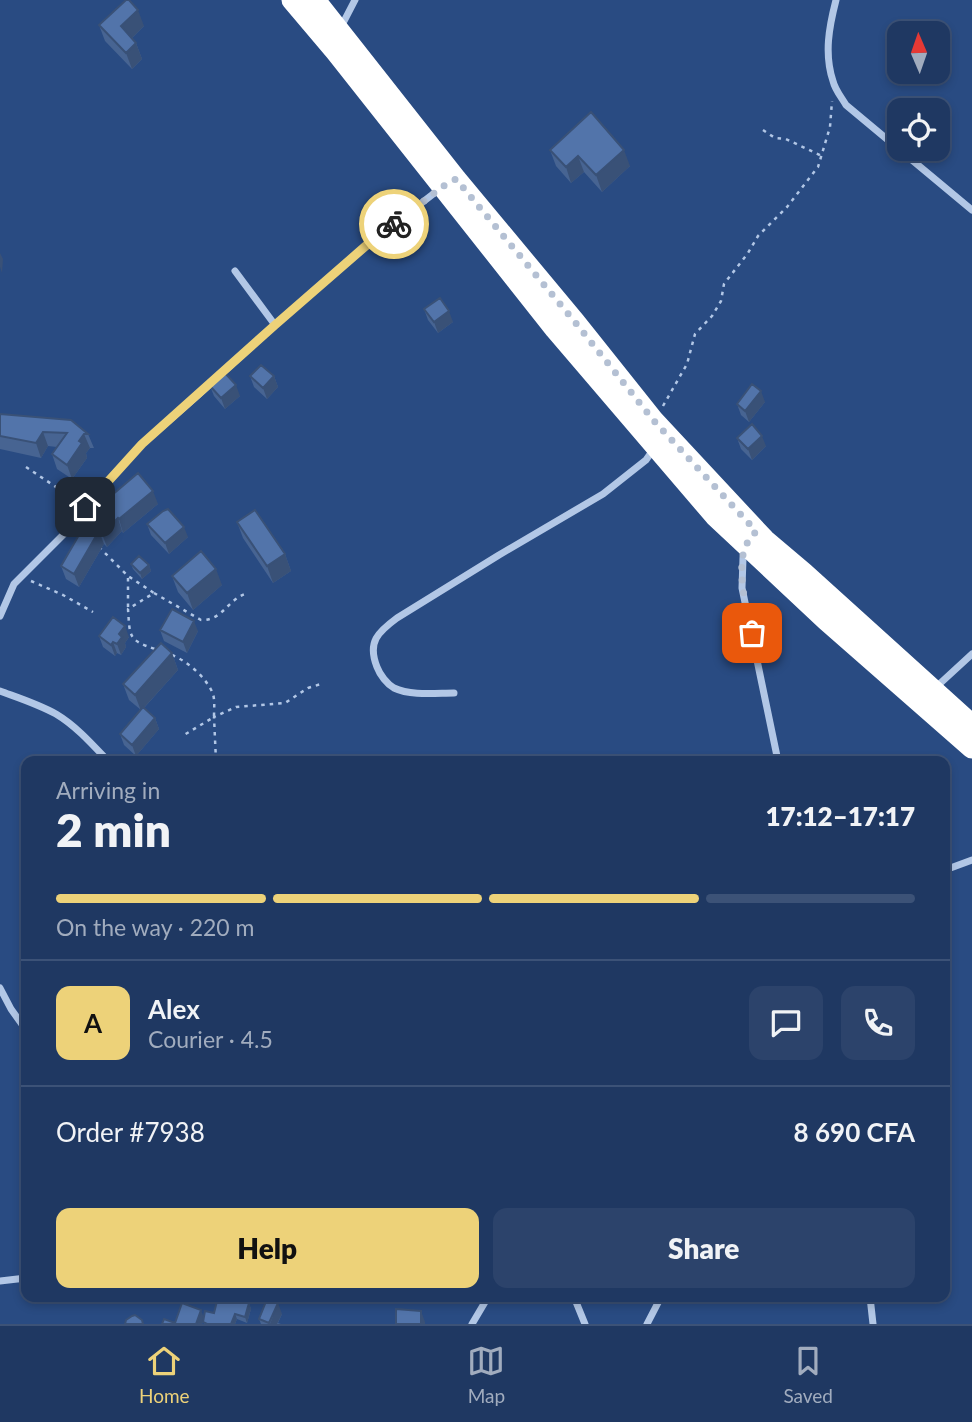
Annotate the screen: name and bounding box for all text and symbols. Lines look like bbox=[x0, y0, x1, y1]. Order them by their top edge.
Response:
north arrow bbox=[887, 21, 950, 84]
map controls bbox=[887, 21, 950, 161]
button: locate bbox=[887, 98, 950, 161]
courier bbox=[359, 189, 429, 259]
icon: bike bbox=[375, 205, 413, 243]
pin bbox=[55, 477, 115, 537]
icon: home bbox=[66, 488, 104, 526]
pin bbox=[722, 603, 782, 663]
icon: bag bbox=[733, 614, 771, 652]
text: Arriving in bbox=[56, 776, 160, 804]
text: 17:12–17:17 bbox=[765, 800, 915, 832]
text: 2 min bbox=[56, 802, 171, 857]
text: On the way · 220 m bbox=[56, 913, 255, 941]
button: chat bbox=[749, 986, 823, 1060]
button: phone bbox=[841, 986, 915, 1060]
text: Alex bbox=[148, 993, 200, 1025]
text: A bbox=[84, 1007, 102, 1039]
text: Courier · 4.5 bbox=[148, 1025, 273, 1053]
text: Order #7938 bbox=[56, 1116, 205, 1148]
text: 8 690 CFA bbox=[794, 1116, 915, 1148]
button: Help bbox=[56, 1208, 479, 1288]
button: Share bbox=[493, 1208, 915, 1288]
tab: Home bbox=[139, 1342, 190, 1407]
tab: Map bbox=[467, 1342, 505, 1407]
tab: Saved bbox=[783, 1342, 833, 1407]

